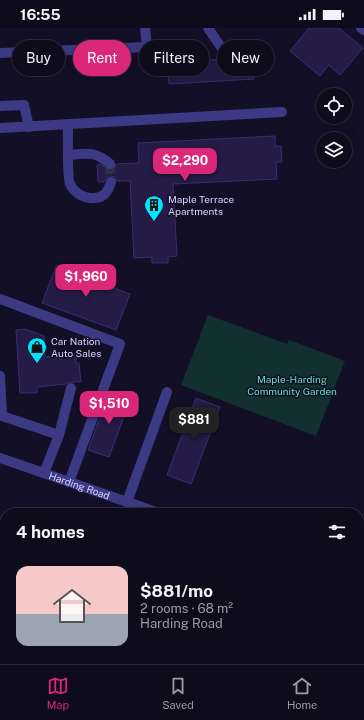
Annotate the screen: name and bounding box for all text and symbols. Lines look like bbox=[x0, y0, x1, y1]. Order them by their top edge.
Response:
text: 16:55 bbox=[20, 6, 61, 23]
chip: Buy bbox=[12, 40, 65, 76]
chip: Rent bbox=[73, 40, 131, 76]
chip: Filters bbox=[139, 40, 209, 76]
chip: New bbox=[217, 40, 274, 76]
map controls bbox=[316, 88, 352, 168]
button: locate bbox=[316, 88, 352, 124]
button: layers bbox=[316, 132, 352, 168]
pin: $2,290 bbox=[152, 148, 218, 182]
text: $2,290 bbox=[162, 153, 208, 168]
place label: Maple Terrace Apartments bbox=[168, 193, 235, 217]
building icon: Maple Terrace Apartments bbox=[143, 194, 165, 222]
pin: $1,960 bbox=[53, 264, 119, 298]
text: $1,960 bbox=[64, 269, 108, 284]
place label: Car Nation Auto Sales bbox=[51, 335, 101, 359]
shop icon: Car Nation Auto Sales bbox=[26, 336, 48, 364]
park label: Maple-Harding Community Garden bbox=[247, 373, 337, 397]
pin: $1,510 bbox=[76, 391, 142, 425]
text: $1,510 bbox=[89, 396, 129, 411]
pin: $881 bbox=[170, 407, 218, 441]
text: $881 bbox=[178, 412, 210, 427]
street label: Harding Road bbox=[47, 469, 111, 502]
icon: filters bbox=[326, 521, 348, 543]
text: 4 homes bbox=[16, 522, 85, 542]
text: $881/mo bbox=[140, 581, 213, 601]
icon: home bbox=[48, 582, 96, 630]
text: 2 rooms · 68 m² bbox=[140, 601, 233, 616]
text: Harding Road bbox=[140, 616, 223, 631]
tab: Map bbox=[47, 675, 69, 711]
tab: Saved bbox=[162, 675, 194, 711]
tab: Home bbox=[287, 675, 317, 711]

